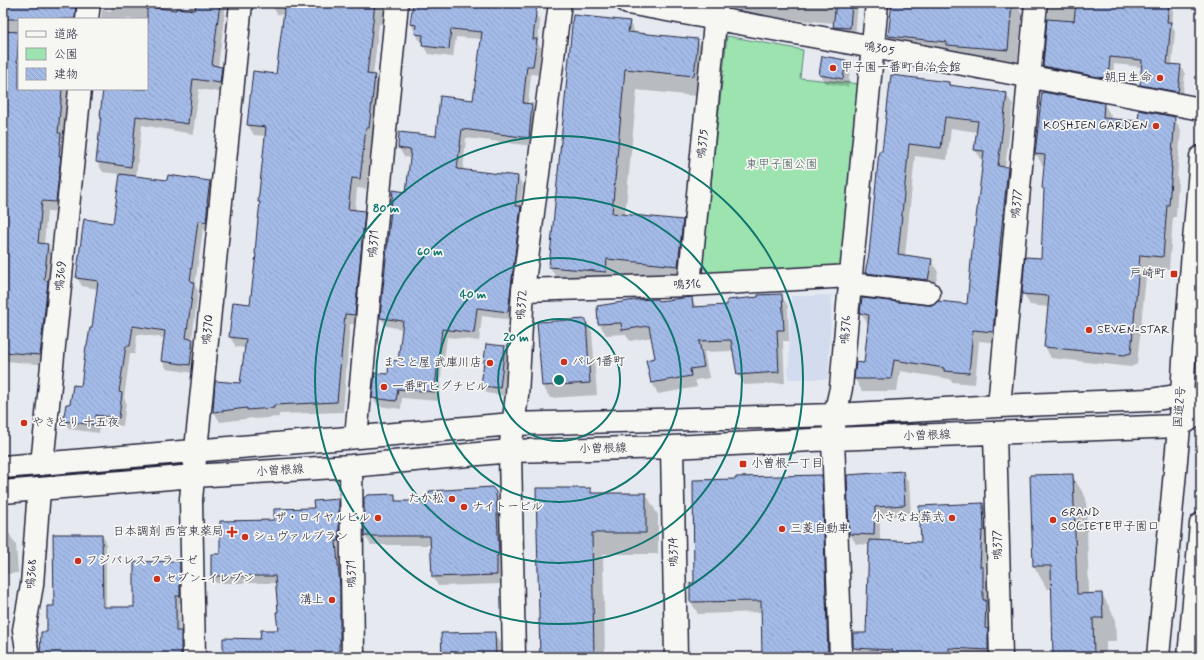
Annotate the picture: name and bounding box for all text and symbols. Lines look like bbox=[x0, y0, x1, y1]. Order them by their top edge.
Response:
legend bbox=[18, 18, 148, 90]
text: 道路 bbox=[54, 27, 78, 43]
street label: 鳴305 bbox=[862, 38, 896, 60]
text: 公園 bbox=[54, 47, 78, 63]
place label: 甲子園一番町自治会館 bbox=[841, 60, 961, 76]
marker: 甲子園一番町自治会館 bbox=[828, 63, 838, 73]
text: 建物 bbox=[54, 67, 78, 83]
place label: 朝日生命 bbox=[1104, 70, 1152, 86]
marker: 朝日生命 bbox=[1155, 73, 1165, 83]
place label: KOSHIEN GARDEN bbox=[1043, 118, 1148, 134]
marker: KOSHIEN GARDEN bbox=[1151, 121, 1161, 131]
street label: 鳴375 bbox=[693, 128, 713, 160]
park label: 東甲子園公園 bbox=[746, 157, 818, 173]
street label: 鳴377 bbox=[1007, 188, 1027, 220]
text: 80 m bbox=[373, 201, 400, 217]
street label: 鳴371 bbox=[365, 229, 383, 259]
text: 60 m bbox=[417, 244, 443, 260]
street label: 鳴369 bbox=[51, 260, 71, 292]
place label: 戸崎町 bbox=[1130, 266, 1166, 282]
marker: 戸崎町 bbox=[1169, 269, 1179, 279]
street label: 鳴316 bbox=[673, 277, 702, 293]
text: 40 m bbox=[460, 287, 487, 303]
street label: 鳴372 bbox=[513, 289, 531, 321]
street label: 鳴370 bbox=[198, 314, 218, 346]
street label: 鳴376 bbox=[837, 315, 855, 345]
place label: SEVEN-STAR bbox=[1097, 322, 1170, 338]
marker: SEVEN-STAR bbox=[1084, 325, 1094, 335]
text: 20 m bbox=[503, 330, 529, 346]
place label: パレ1番町 bbox=[572, 354, 625, 370]
place label: まこと屋 武庫川店 bbox=[383, 355, 482, 371]
marker: パレ1番町 bbox=[559, 357, 569, 367]
marker: まこと屋 武庫川店 bbox=[485, 358, 495, 368]
centre of rings bbox=[552, 373, 566, 387]
place label: 一番町ヒグチビル bbox=[392, 379, 488, 395]
marker: 一番町ヒグチビル bbox=[379, 382, 389, 392]
street label: 国道2号 bbox=[1170, 385, 1190, 429]
place label: やきとり 十五夜 bbox=[32, 415, 119, 431]
marker: やきとり 十五夜 bbox=[19, 418, 29, 428]
street label: 小曽根線 bbox=[903, 427, 951, 445]
street label: 小曽根線 bbox=[579, 441, 627, 457]
place label: 小曽根一丁目 bbox=[751, 456, 823, 472]
marker: 小曽根一丁目 bbox=[738, 459, 748, 469]
street label: 小曽根線 bbox=[255, 461, 305, 481]
place label: たか松 bbox=[408, 491, 444, 507]
marker: たか松 bbox=[447, 494, 457, 504]
place label: ナイトービル bbox=[472, 499, 543, 515]
marker: ナイトービル bbox=[459, 502, 469, 512]
place label: GRAND SOCIETE甲子園口 bbox=[1061, 505, 1160, 535]
place label: ザ・ロイヤルビル bbox=[274, 510, 370, 526]
place label: 小さなお葬式 bbox=[872, 510, 944, 526]
marker: ザ・ロイヤルビル bbox=[373, 513, 383, 523]
marker: 小さなお葬式 bbox=[947, 513, 957, 523]
marker: GRAND SOCIETE甲子園口 bbox=[1048, 515, 1058, 525]
place label: 三菱自動車 bbox=[790, 521, 850, 537]
place label: 日本調剤 西宮東薬局 bbox=[113, 524, 224, 540]
marker: 三菱自動車 bbox=[777, 524, 787, 534]
marker: 日本調剤 西宮東薬局 bbox=[227, 527, 237, 537]
place label: シュヴァルブラン bbox=[253, 529, 348, 545]
street label: 鳴377 bbox=[990, 529, 1006, 560]
marker: シュヴァルブラン bbox=[240, 532, 250, 542]
street label: 鳴374 bbox=[666, 537, 682, 567]
place label: フジパレス フラーゼ bbox=[86, 553, 198, 569]
marker: フジパレス フラーゼ bbox=[73, 556, 83, 566]
street label: 鳴368 bbox=[23, 558, 41, 590]
street label: 鳴371 bbox=[344, 560, 360, 588]
place label: セブン-イレブン bbox=[165, 571, 254, 587]
marker: セブン-イレブン bbox=[152, 574, 162, 584]
place label: 溝上 bbox=[300, 592, 324, 608]
marker: 溝上 bbox=[327, 595, 337, 605]

